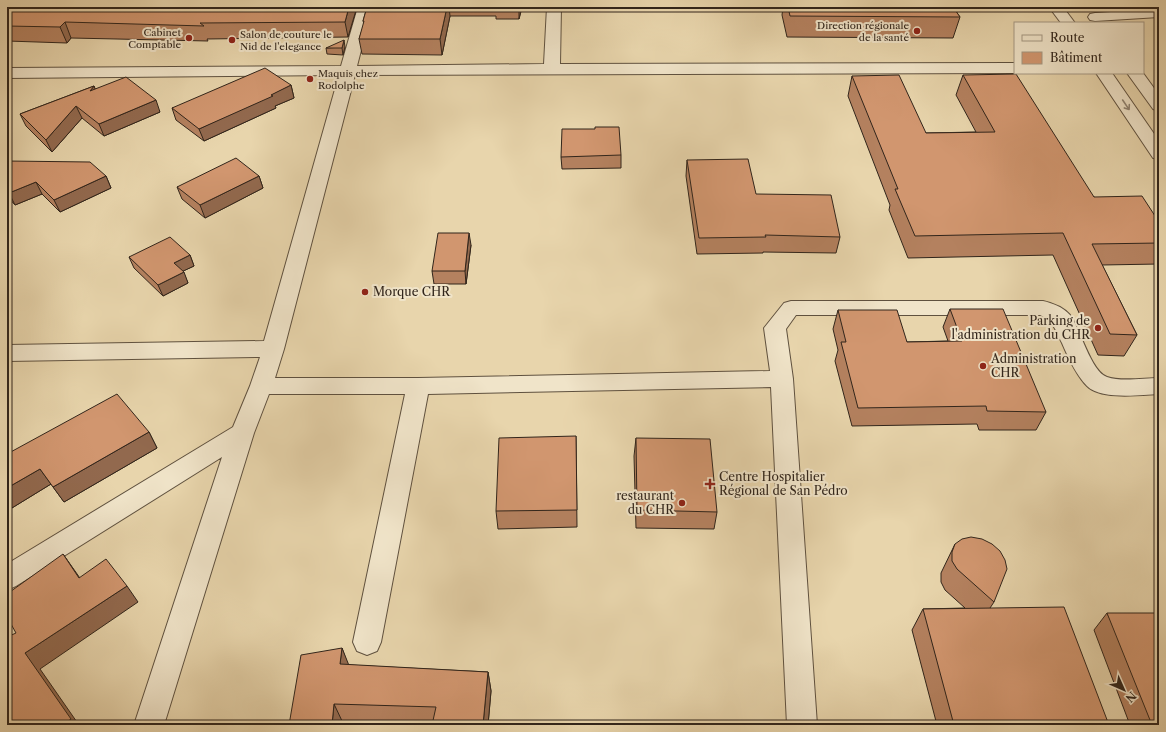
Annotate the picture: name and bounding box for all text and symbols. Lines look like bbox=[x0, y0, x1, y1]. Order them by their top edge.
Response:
place label: Direction régionale de la santé bbox=[817, 19, 909, 44]
legend bbox=[1014, 22, 1144, 74]
place label: Cabinet Comptable bbox=[128, 26, 181, 51]
marker: Direction régionale de la santé bbox=[912, 26, 922, 36]
place label: Salon de couture le Nid de l'elegance bbox=[240, 28, 332, 53]
text: Route bbox=[1050, 30, 1085, 45]
marker: Cabinet Comptable bbox=[184, 33, 194, 43]
marker: Salon de couture le Nid de l'elegance bbox=[227, 35, 237, 45]
text: Bâtiment bbox=[1050, 50, 1103, 65]
place label: Maquis chez Rodolphe bbox=[318, 67, 378, 92]
marker: Maquis chez Rodolphe bbox=[305, 74, 315, 84]
one-way arrow bbox=[1122, 99, 1130, 110]
place label: Morque CHR bbox=[373, 284, 451, 299]
marker: Morque CHR bbox=[360, 287, 370, 297]
place label: Parking de l'administration du CHR bbox=[951, 313, 1091, 342]
marker: Parking de l'administration du CHR bbox=[1093, 323, 1103, 333]
place label: Administration CHR bbox=[990, 351, 1077, 380]
marker: Administration CHR bbox=[978, 361, 988, 371]
place label: Centre Hospitalier Régional de San Pédro bbox=[719, 469, 848, 498]
marker: Centre Hospitalier Régional de San Pédro bbox=[704, 478, 716, 490]
place label: restaurant du CHR bbox=[616, 488, 675, 517]
marker: restaurant du CHR bbox=[677, 498, 687, 508]
north arrow bbox=[1104, 670, 1144, 710]
text: N bbox=[1122, 689, 1139, 706]

